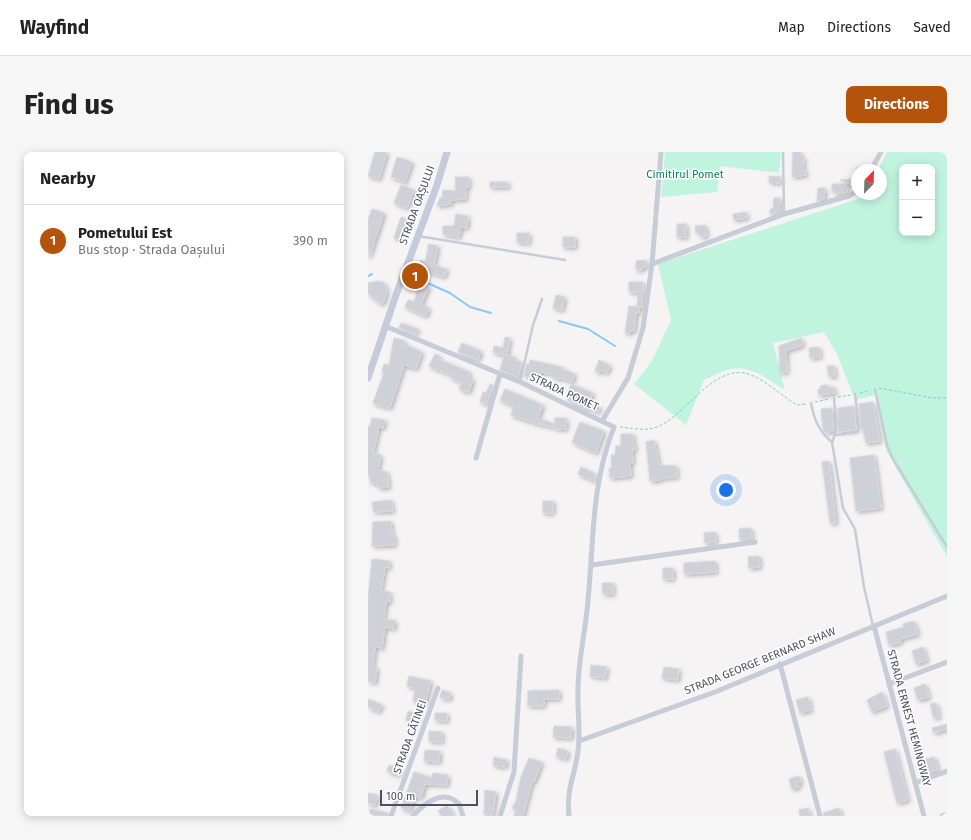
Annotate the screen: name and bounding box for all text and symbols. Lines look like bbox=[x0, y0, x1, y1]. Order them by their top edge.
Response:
text: Wayfind bbox=[20, 16, 89, 39]
text: Map bbox=[778, 19, 805, 36]
text: Directions bbox=[827, 19, 891, 36]
text: Saved bbox=[913, 19, 951, 36]
button: Directions bbox=[846, 86, 947, 123]
text: Find us bbox=[24, 88, 114, 121]
street label: STRADA OAȘULUI bbox=[397, 164, 437, 246]
north arrow bbox=[851, 164, 887, 200]
map controls bbox=[899, 164, 935, 236]
button: + bbox=[899, 164, 935, 200]
text: Nearby bbox=[40, 168, 95, 189]
park label: Cimitirul Pomet bbox=[646, 168, 724, 181]
button: − bbox=[899, 200, 935, 236]
text: Pometului Est bbox=[78, 224, 172, 242]
text: 1 bbox=[50, 233, 56, 248]
text: 390 m bbox=[293, 233, 328, 248]
text: Bus stop · Strada Oașului bbox=[78, 242, 225, 257]
pin: 1 bbox=[402, 261, 428, 291]
street label: STRADA POMET bbox=[527, 370, 601, 414]
your location bbox=[716, 480, 736, 500]
street label: STRADA GEORGE BERNARD SHAW bbox=[683, 625, 837, 697]
street label: STRADA ERNEST HEMINGWAY bbox=[884, 648, 934, 788]
street label: STRADA CĂTINEI bbox=[391, 698, 429, 776]
scale bar bbox=[380, 788, 478, 807]
text: 100 m bbox=[386, 790, 415, 803]

